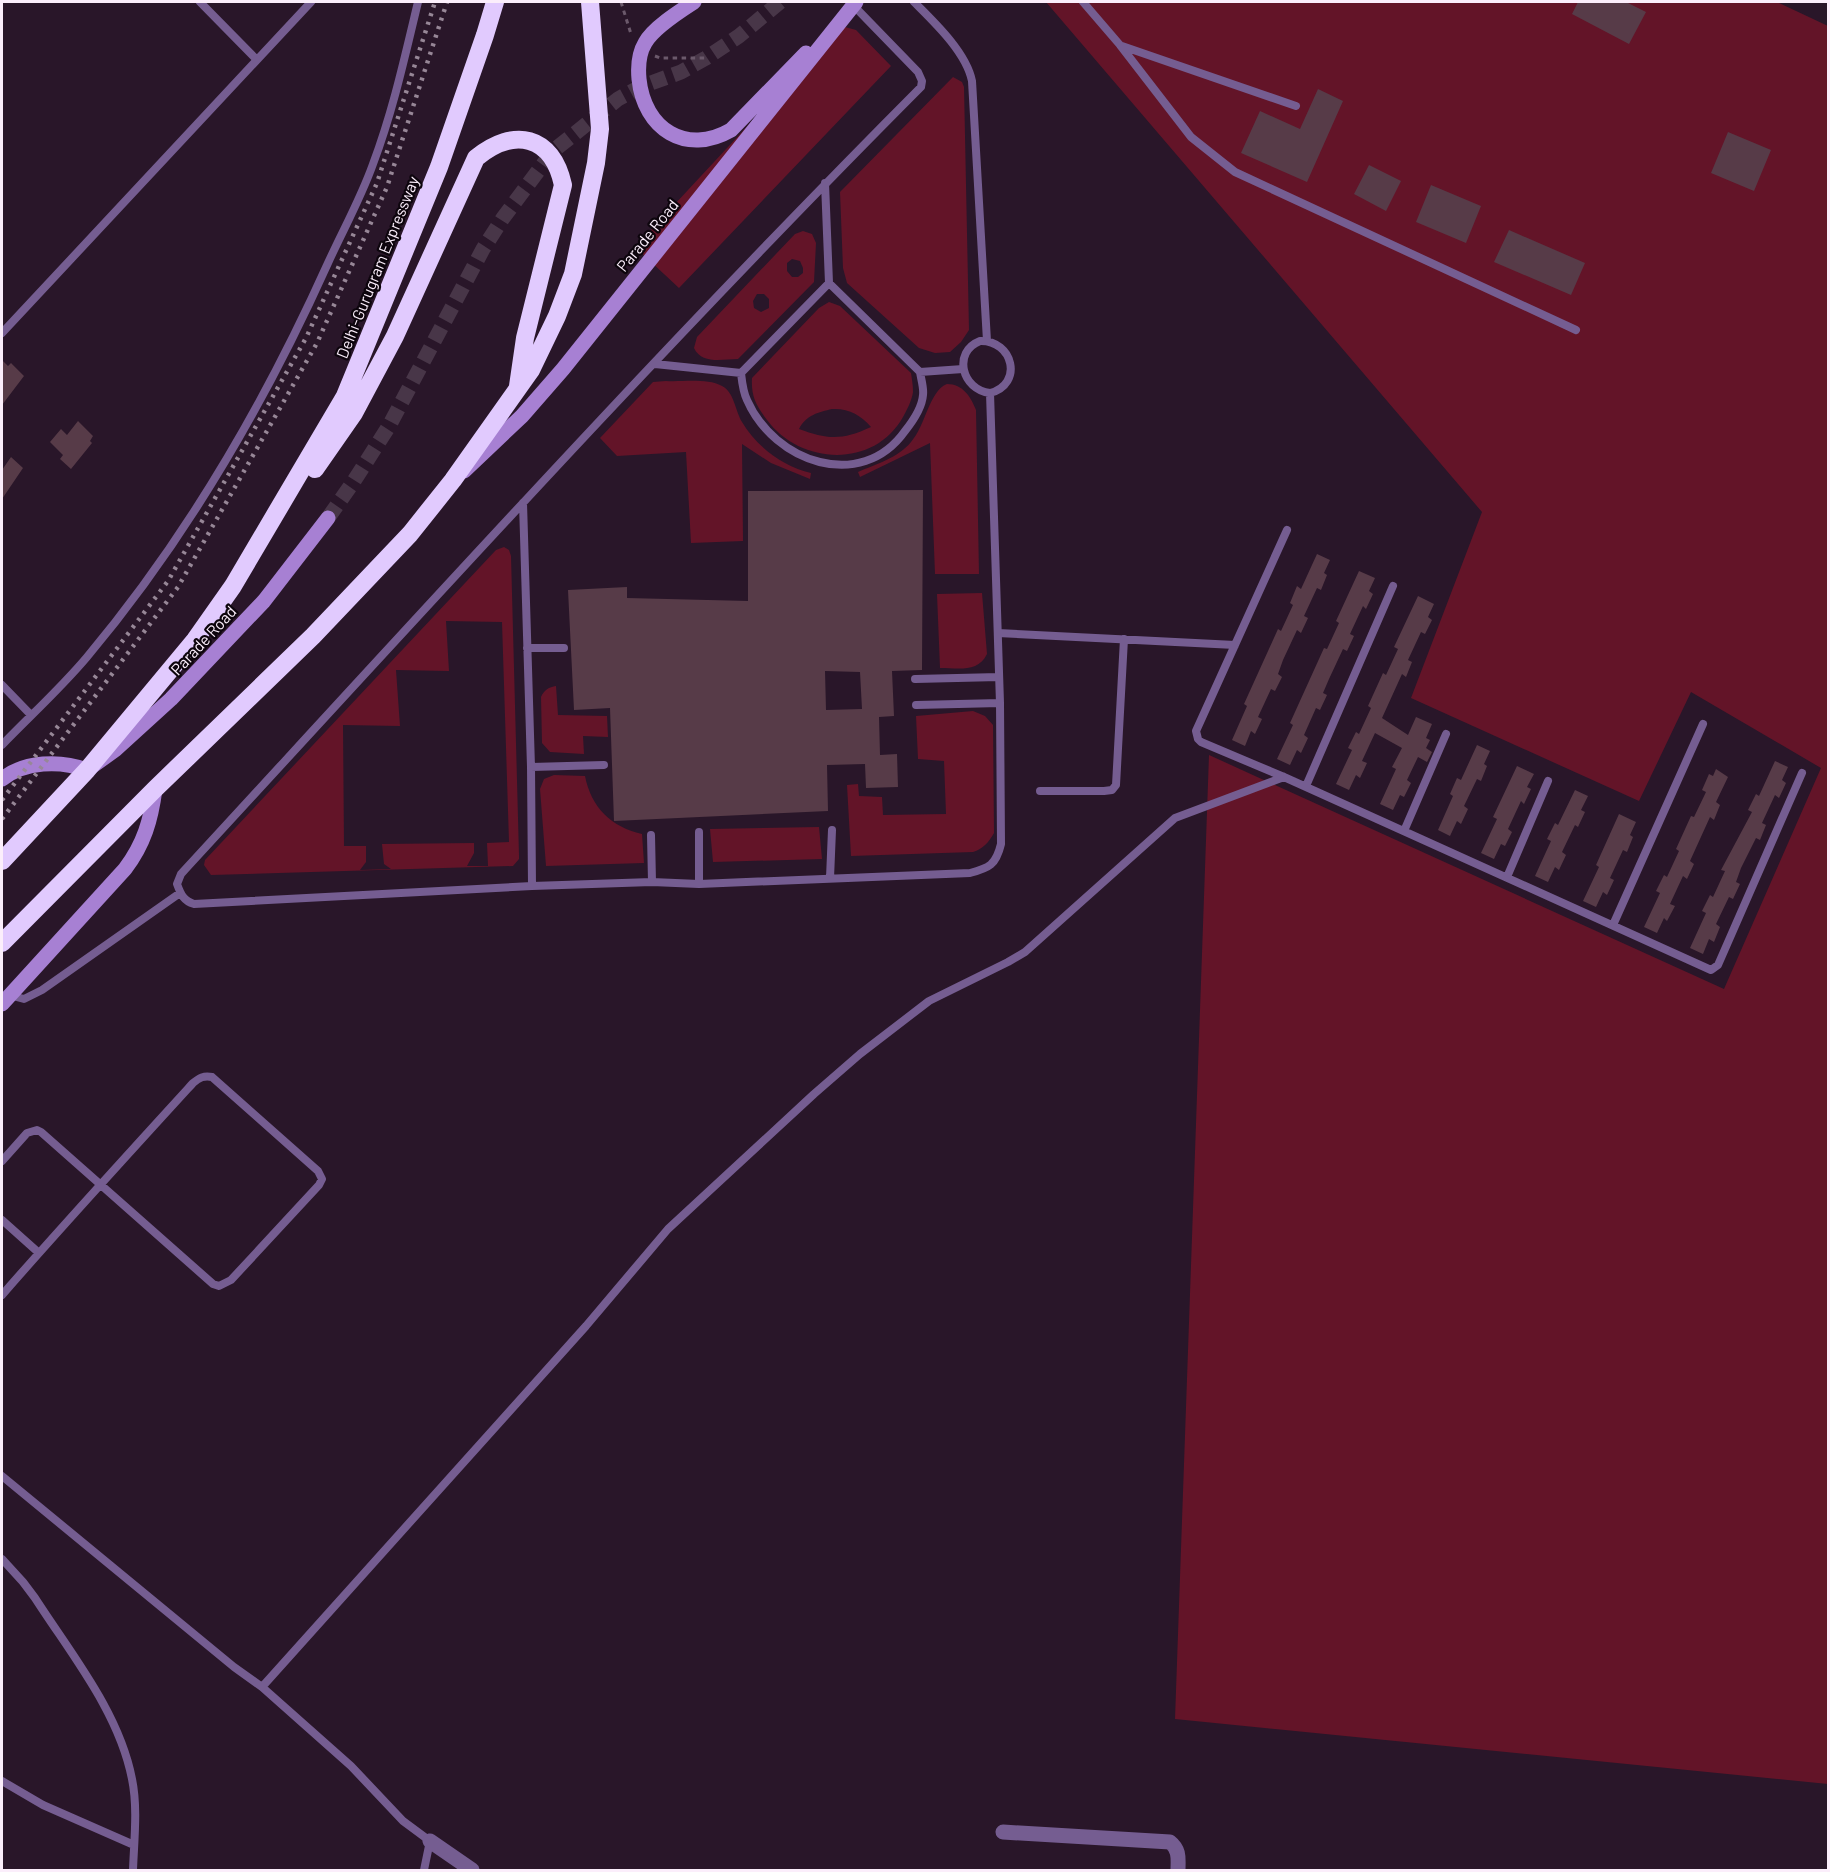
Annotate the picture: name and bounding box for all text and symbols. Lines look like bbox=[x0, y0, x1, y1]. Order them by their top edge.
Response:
street label: Delhi-Gurugram Expressway bbox=[332, 173, 422, 361]
street label: Parade Road bbox=[612, 195, 682, 275]
street label: Parade Road bbox=[166, 602, 240, 678]

